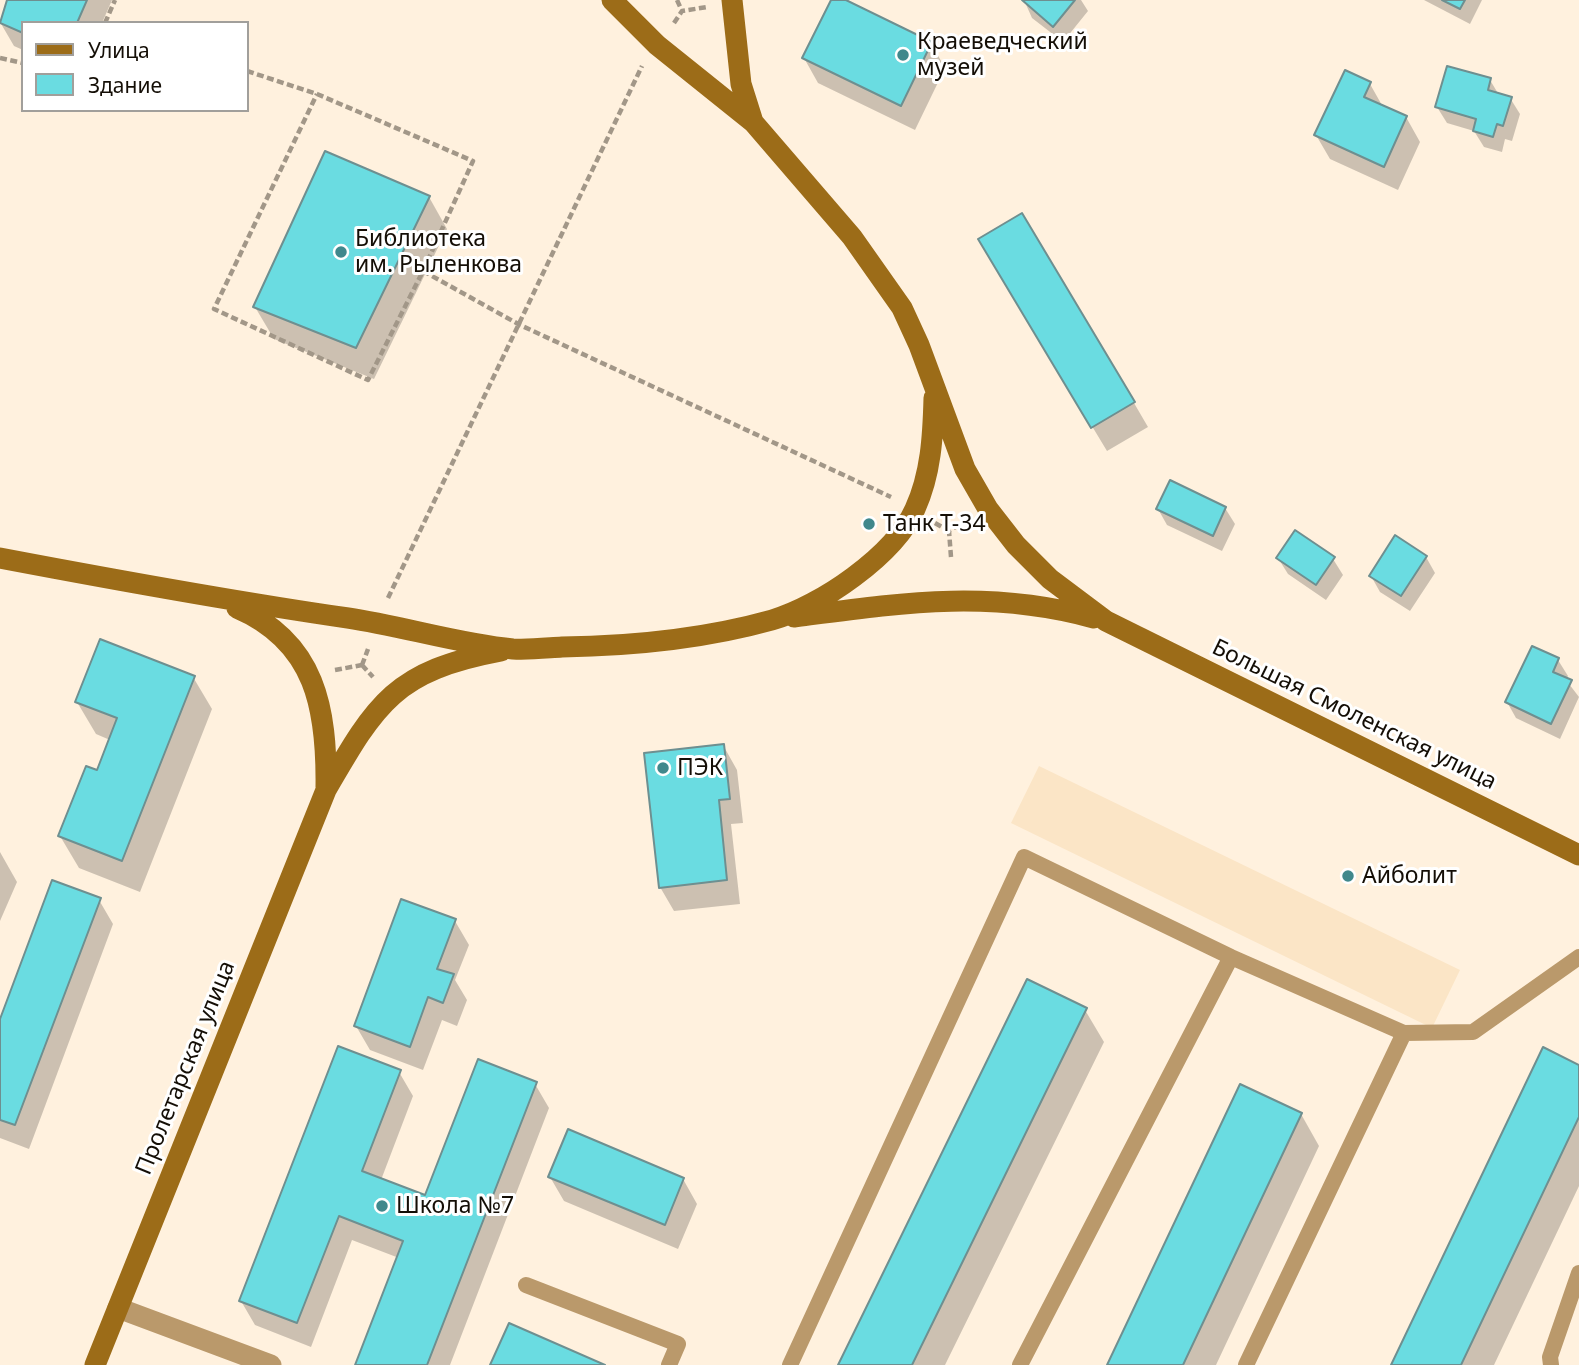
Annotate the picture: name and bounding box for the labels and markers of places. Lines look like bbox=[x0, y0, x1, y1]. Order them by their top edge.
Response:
place label: Краеведческий музей bbox=[917, 28, 1088, 82]
marker: Краеведческий музей bbox=[895, 47, 911, 63]
place label: Библиотека им. Рыленкова bbox=[355, 225, 522, 279]
marker: Библиотека им. Рыленкова bbox=[333, 244, 349, 260]
place label: Танк Т-34 bbox=[883, 510, 986, 538]
marker: Танк Т-34 bbox=[861, 516, 877, 532]
place label: ПЭК bbox=[677, 754, 723, 782]
marker: ПЭК bbox=[655, 760, 671, 776]
place label: Айболит bbox=[1362, 862, 1457, 890]
marker: Айболит bbox=[1340, 868, 1356, 884]
place label: Школа №7 bbox=[396, 1192, 514, 1220]
marker: Школа №7 bbox=[374, 1198, 390, 1214]

